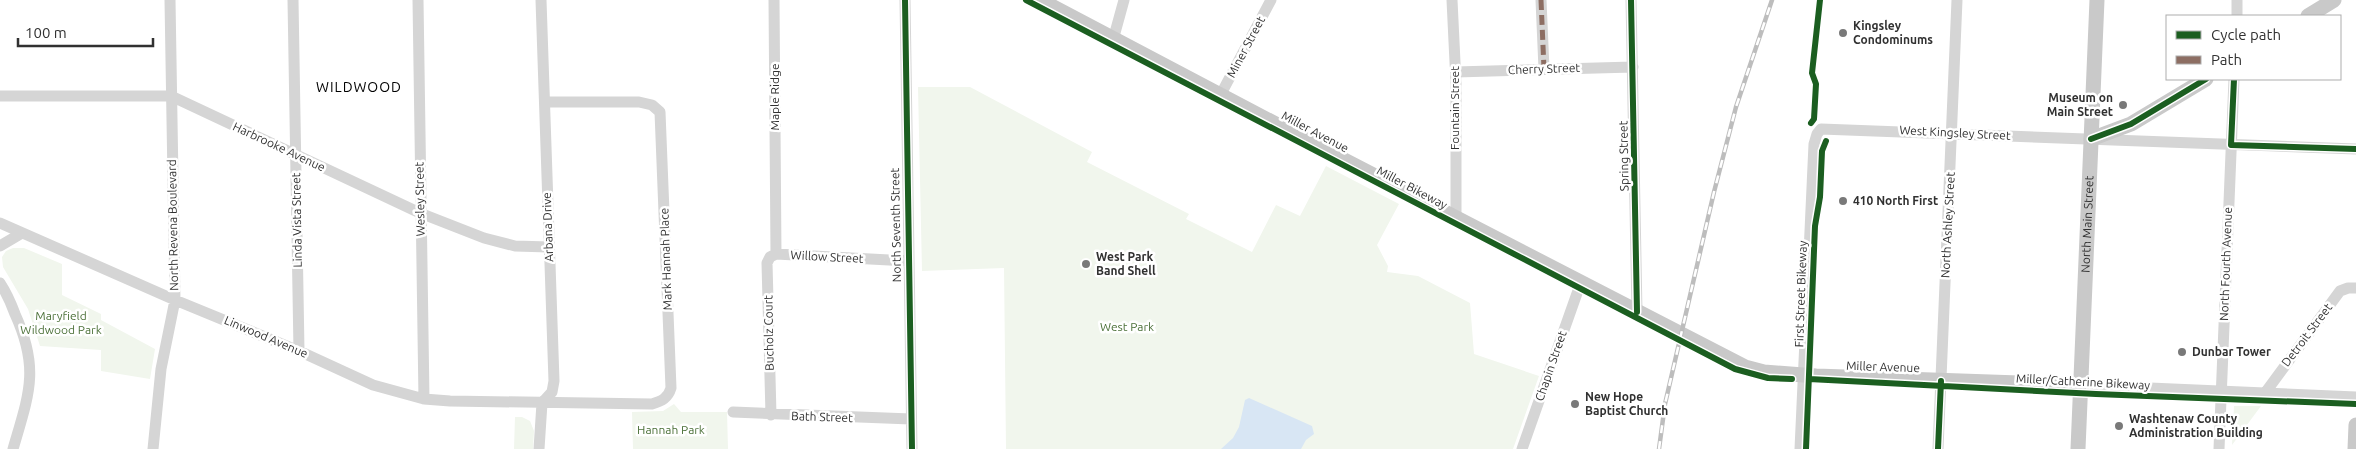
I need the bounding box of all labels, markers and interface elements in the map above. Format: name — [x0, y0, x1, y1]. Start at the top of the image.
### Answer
street label: Miner Street — [1224, 14, 1267, 80]
scale bar — [18, 15, 152, 47]
legend — [2166, 15, 2341, 80]
place label: Kingsley Condominums — [1853, 19, 1933, 46]
text: 100 m — [25, 24, 67, 41]
text: Cycle path — [2211, 26, 2281, 43]
marker: Kingsley Condominums — [1837, 27, 1849, 39]
text: Path — [2211, 51, 2242, 68]
street label: Cherry Street — [1508, 61, 1581, 76]
street label: Maple Ridge — [768, 63, 781, 131]
street label: Fountain Street — [1448, 66, 1461, 150]
district label: WILDWOOD — [316, 79, 402, 95]
place label: Museum on Main Street — [2047, 91, 2113, 118]
marker: Museum on Main Street — [2117, 99, 2129, 111]
street label: Miller Avenue — [1280, 108, 1351, 155]
street label: Harbrooke Avenue — [231, 119, 327, 174]
street label: Spring Street — [1616, 120, 1631, 192]
street label: West Kingsley Street — [1899, 123, 2011, 142]
street label: North Revena Boulevard — [165, 159, 180, 291]
street label: Wesley Street — [412, 161, 427, 236]
street label: Miller Bikeway — [1375, 164, 1450, 212]
street label: North Seventh Street — [888, 167, 903, 282]
street label: North Ashley Street — [1938, 171, 1957, 278]
street label: Linda Vista Street — [289, 172, 304, 268]
street label: North Main Street — [2078, 175, 2096, 273]
street label: Arbana Drive — [540, 192, 555, 262]
place label: 410 North First — [1853, 194, 1938, 207]
marker: 410 North First — [1837, 195, 1849, 207]
street label: North Fourth Avenue — [2217, 207, 2234, 321]
street label: Mark Hannah Place — [657, 208, 674, 311]
street label: First Street Bikeway — [1792, 240, 1809, 348]
street label: Willow Street — [790, 248, 864, 265]
place label: West Park Band Shell — [1096, 250, 1156, 277]
marker: West Park Band Shell — [1080, 258, 1092, 270]
street label: Bucholz Court — [761, 295, 776, 371]
street label: Detroit Street — [2279, 301, 2335, 369]
park label: Maryfield Wildwood Park — [20, 309, 102, 336]
street label: Linwood Avenue — [223, 313, 310, 360]
park label: West Park — [1100, 320, 1154, 333]
street label: Chapin Street — [1532, 329, 1569, 403]
place label: Dunbar Tower — [2192, 345, 2271, 358]
marker: Dunbar Tower — [2176, 346, 2188, 358]
street label: Miller Avenue — [1846, 359, 1920, 374]
street label: Miller/Catherine Bikeway — [2016, 371, 2151, 392]
place label: New Hope Baptist Church — [1585, 390, 1668, 417]
marker: New Hope Baptist Church — [1569, 398, 1581, 410]
street label: Bath Street — [791, 409, 853, 424]
place label: Washtenaw County Administration Building — [2129, 412, 2263, 439]
marker: Washtenaw County Administration Building — [2113, 420, 2125, 432]
park label: Hannah Park — [637, 423, 705, 436]

